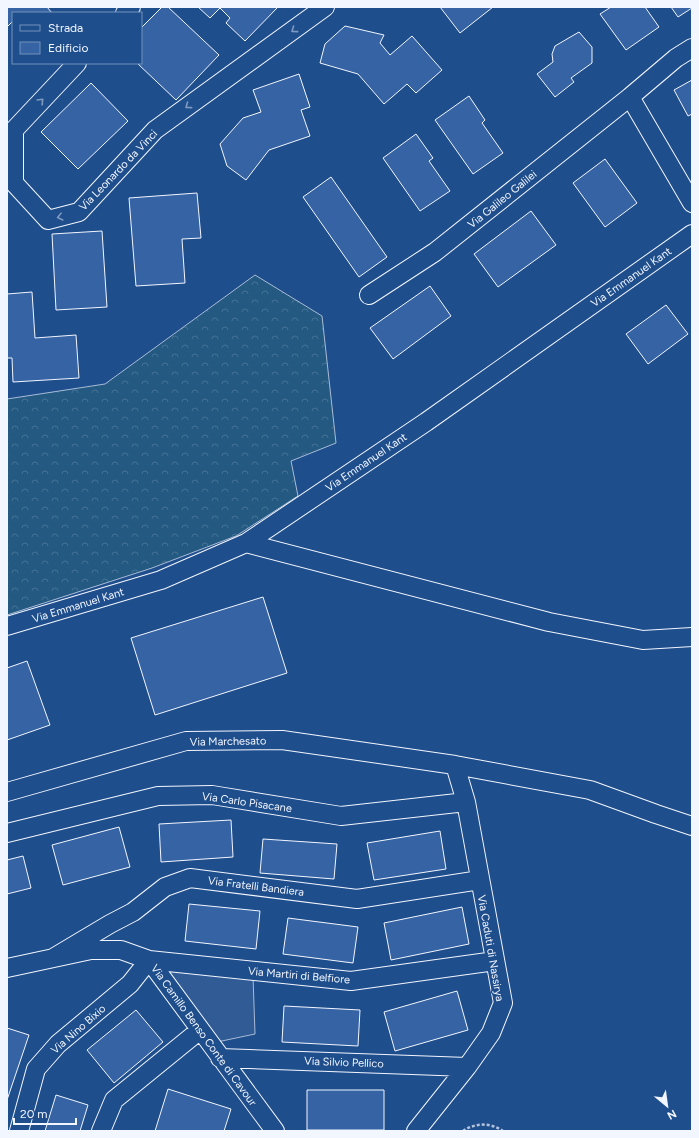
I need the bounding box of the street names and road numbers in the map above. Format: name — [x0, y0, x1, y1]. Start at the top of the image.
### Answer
street label: Via Leonardo da Vinci — [76, 127, 160, 213]
street label: Via Galileo Galilei — [465, 168, 539, 231]
street label: Via Emmanuel Kant — [589, 245, 674, 310]
street label: Via Emmanuel Kant — [323, 430, 409, 494]
street label: Via Emmanuel Kant — [31, 585, 126, 626]
street label: Via Marchesato — [190, 734, 266, 749]
street label: Via Carlo Pisacane — [201, 790, 293, 815]
street label: Via Fratelli Bandiera — [207, 874, 305, 899]
street label: Via Caduti di Nassirya — [475, 894, 506, 1002]
street label: Via Camillo Benso Conte di Cavour — [148, 962, 259, 1109]
street label: Via Martiri di Belfiore — [247, 965, 351, 986]
street label: Via Nino Bixio — [48, 1002, 108, 1057]
street label: Via Silvio Pellico — [304, 1055, 384, 1070]

